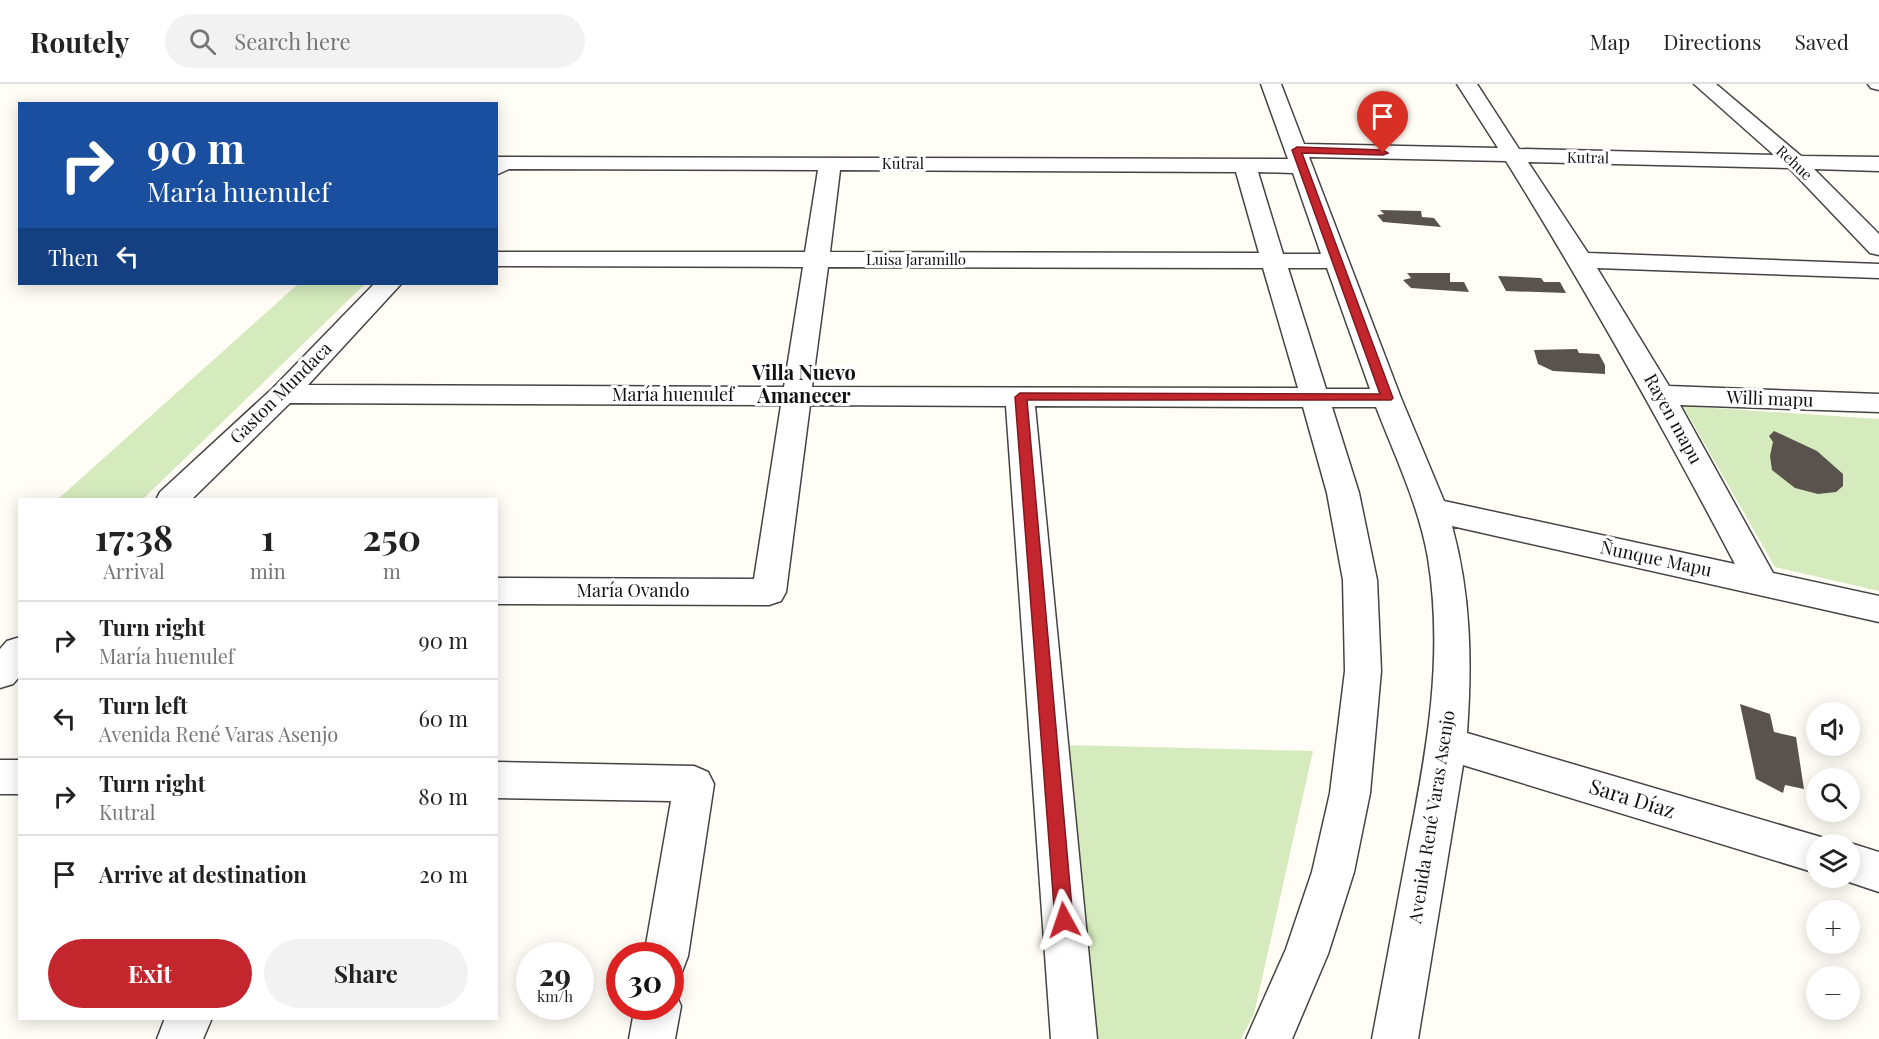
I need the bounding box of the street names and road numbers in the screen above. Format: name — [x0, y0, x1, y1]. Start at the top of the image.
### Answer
street label: Rehue — [1772, 140, 1817, 184]
street label: Kutral — [1567, 147, 1609, 167]
street label: Kutral — [882, 153, 924, 173]
street label: Luisa Jaramillo — [866, 249, 966, 269]
street label: Gaston Mundaca — [224, 336, 336, 448]
street label: Rayen mapu — [1639, 369, 1709, 468]
street label: María huenulef — [612, 382, 736, 406]
street label: Willi mapu — [1725, 384, 1814, 412]
street label: Ñunque Mapu — [1598, 535, 1715, 582]
street label: María Ovando — [576, 578, 690, 602]
street label: Avenida René Varas Asenjo — [1402, 709, 1460, 926]
street label: Sara Díaz — [1586, 771, 1679, 823]

